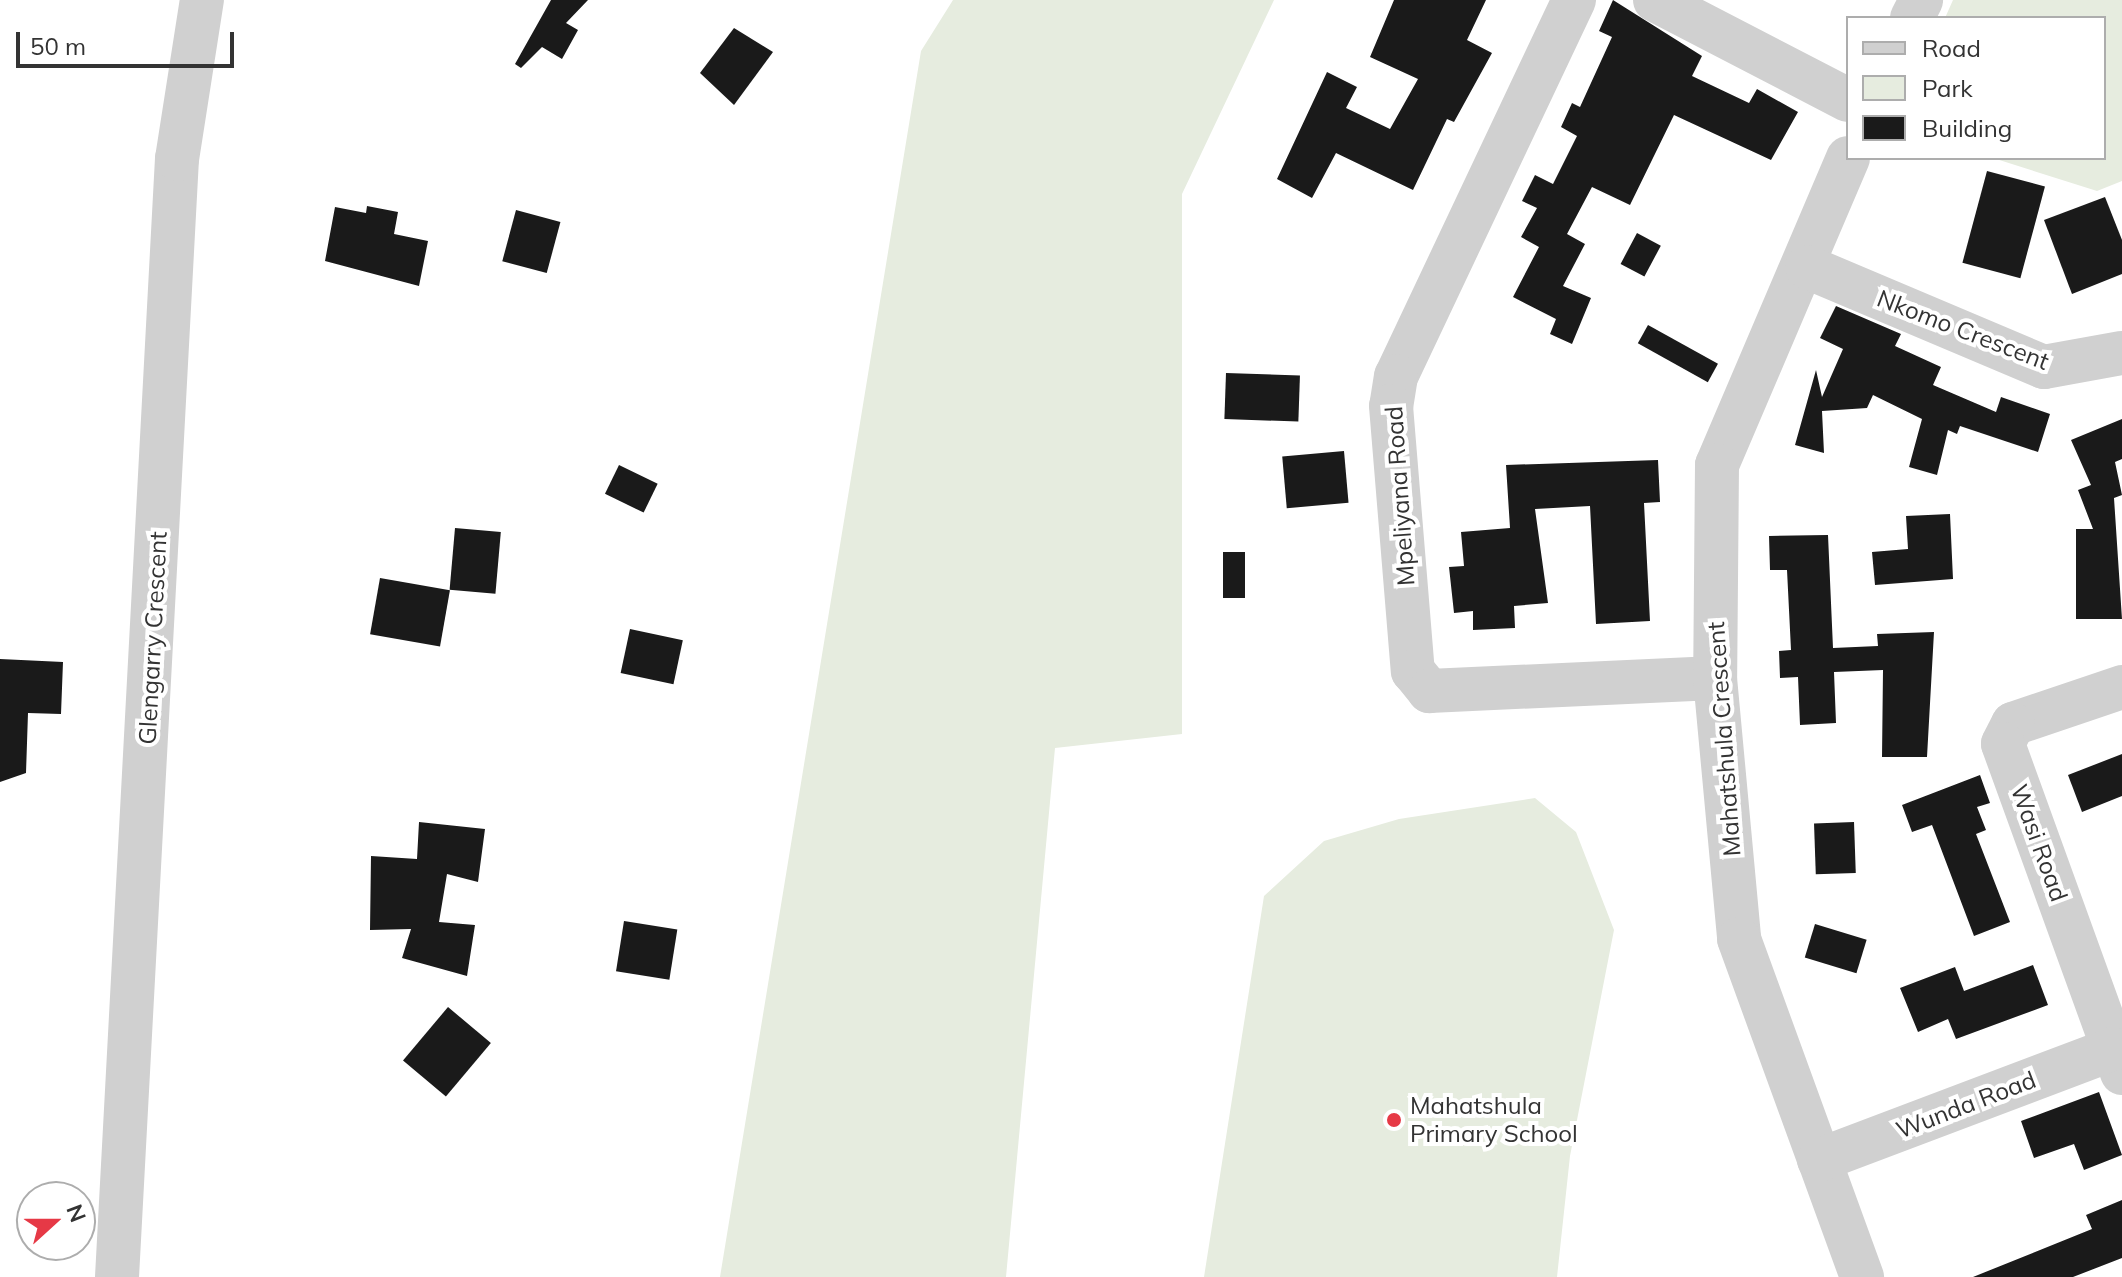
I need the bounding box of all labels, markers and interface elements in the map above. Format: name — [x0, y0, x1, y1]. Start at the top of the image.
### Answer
scale bar — [20, 16, 238, 66]
legend — [1846, 16, 2106, 160]
text: 50 m — [30, 31, 86, 61]
text: Road — [1922, 33, 1981, 63]
text: Park — [1922, 73, 1973, 103]
text: Building — [1922, 113, 2012, 143]
street label: Nkomo Crescent — [1873, 284, 2053, 376]
street label: Mpeliyana Road — [1379, 405, 1421, 587]
street label: Glengarry Crescent — [133, 531, 173, 745]
street label: Mahatshula Crescent — [1701, 621, 1747, 857]
street label: Wasi Road — [2005, 781, 2073, 905]
street label: Wunda Road — [1892, 1065, 2040, 1145]
place label: Mahatshula Primary School — [1410, 1092, 1578, 1148]
marker: Mahatshula Primary School — [1385, 1111, 1403, 1129]
north arrow — [16, 1181, 96, 1261]
text: N — [60, 1200, 93, 1226]

